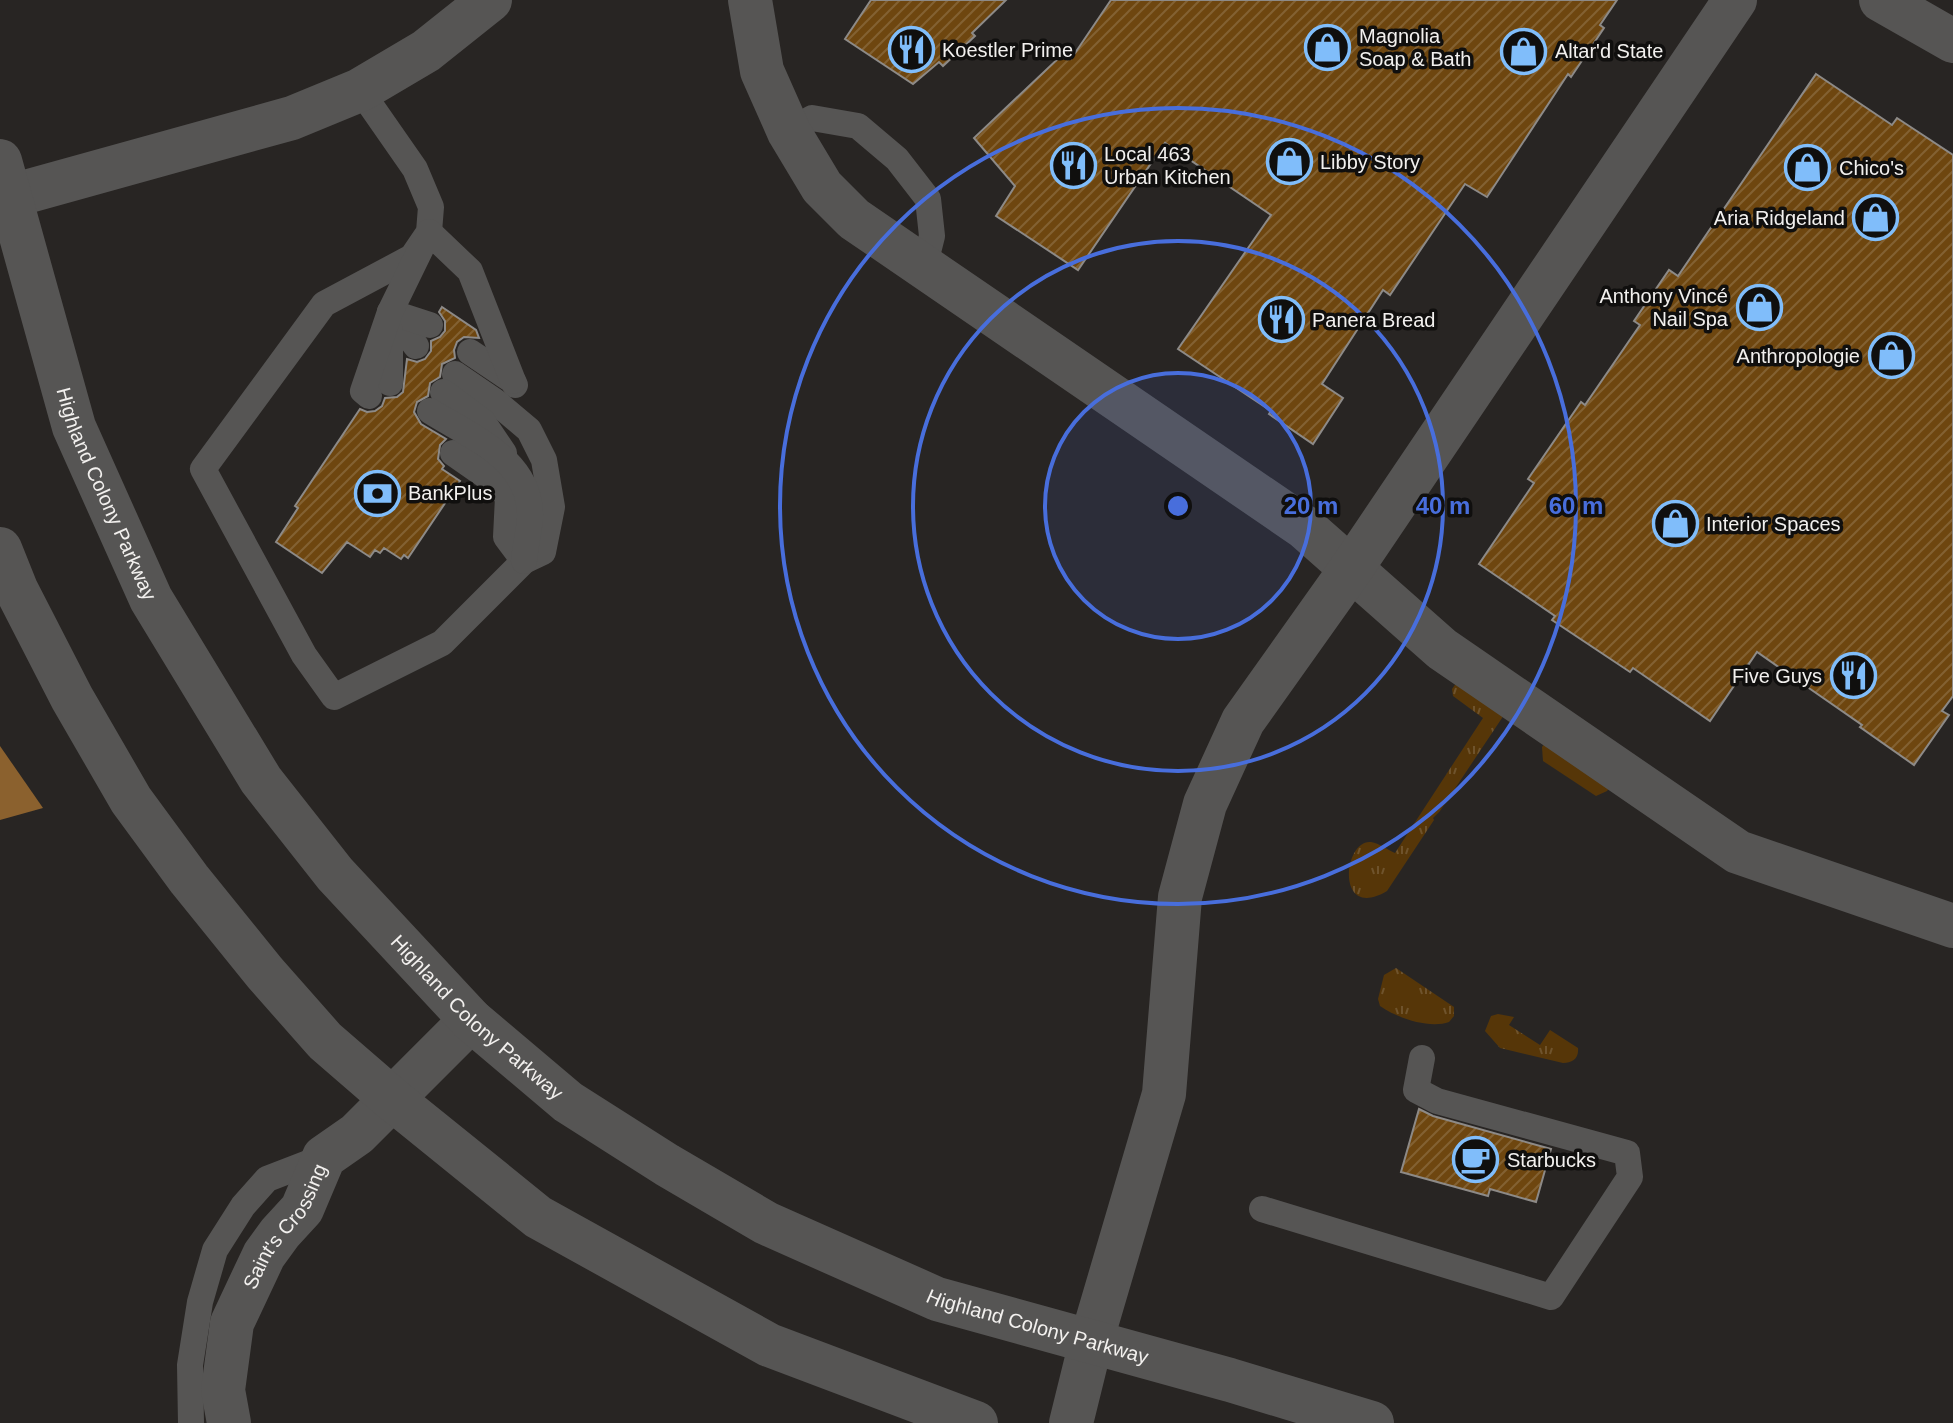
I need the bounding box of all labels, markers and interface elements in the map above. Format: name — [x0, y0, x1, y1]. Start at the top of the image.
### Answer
shop icon: Magnolia Soap & Bath — [1304, 23, 1352, 71]
place label: Magnolia Soap & Bath — [1359, 25, 1471, 70]
restaurant icon: Koestler Prime — [887, 26, 935, 74]
shop icon: Altar'd State — [1500, 27, 1548, 75]
place label: Koestler Prime — [942, 39, 1073, 61]
place label: Altar'd State — [1555, 40, 1663, 62]
shop icon: Libby Story — [1265, 138, 1313, 186]
restaurant icon: Local 463 Urban Kitchen — [1049, 141, 1097, 189]
place label: Local 463 Urban Kitchen — [1104, 143, 1231, 188]
shop icon: Chico's — [1784, 144, 1832, 192]
place label: Libby Story — [1320, 151, 1420, 173]
place label: Chico's — [1839, 157, 1904, 179]
shop icon: Aria Ridgeland — [1852, 194, 1900, 242]
place label: Aria Ridgeland — [1714, 207, 1845, 229]
shop icon: Anthony Vincé Nail Spa — [1735, 284, 1783, 332]
place label: Anthony Vincé Nail Spa — [1599, 285, 1729, 330]
restaurant icon: Panera Bread — [1257, 296, 1305, 344]
place label: Panera Bread — [1312, 309, 1435, 331]
shop icon: Anthropologie — [1867, 332, 1915, 380]
place label: Anthropologie — [1737, 345, 1860, 367]
street label: Highland Colony Parkway — [53, 385, 161, 603]
bank icon: BankPlus — [353, 469, 401, 517]
place label: BankPlus — [408, 482, 493, 504]
centre of rings — [1164, 492, 1192, 520]
text: 20 m — [1284, 492, 1338, 519]
text: 40 m — [1416, 492, 1470, 519]
text: 60 m — [1549, 492, 1603, 519]
shop icon: Interior Spaces — [1651, 500, 1699, 548]
place label: Interior Spaces — [1706, 513, 1841, 535]
restaurant icon: Five Guys — [1829, 652, 1877, 700]
place label: Five Guys — [1732, 665, 1822, 687]
street label: Highland Colony Parkway — [387, 930, 567, 1104]
cafe icon: Starbucks — [1452, 1136, 1500, 1184]
place label: Starbucks — [1507, 1149, 1596, 1171]
street label: Saint's Crossing — [239, 1161, 331, 1293]
street label: Highland Colony Parkway — [923, 1285, 1151, 1368]

